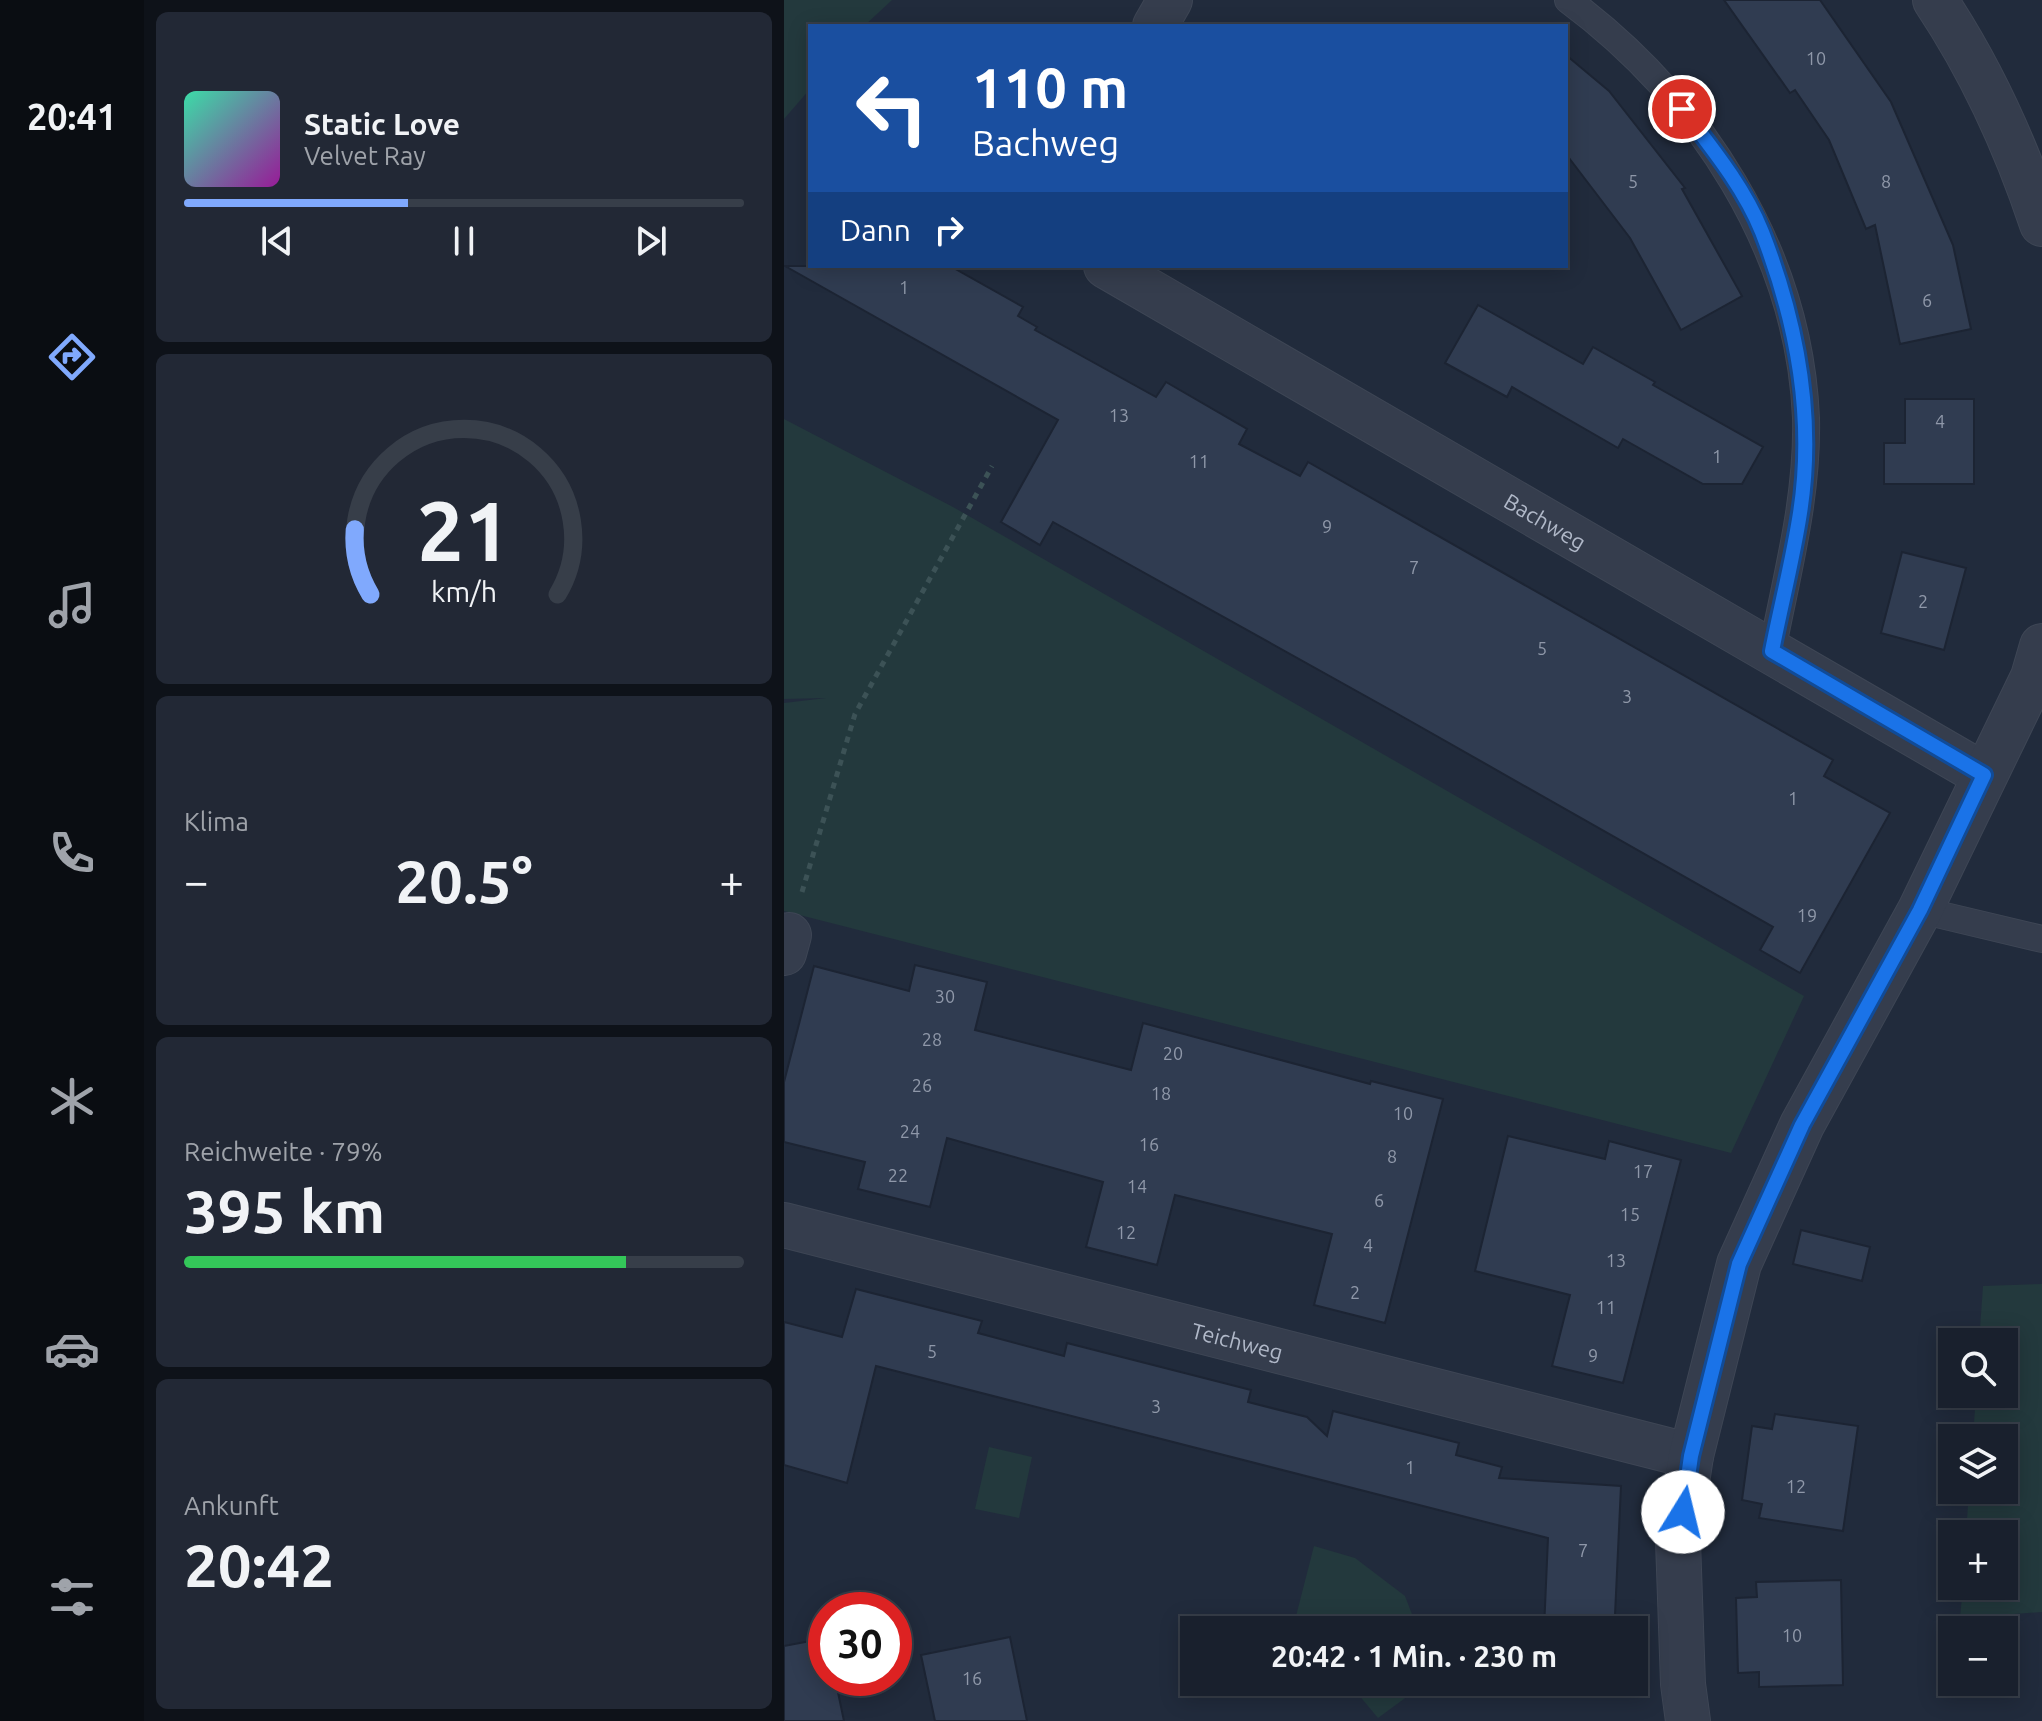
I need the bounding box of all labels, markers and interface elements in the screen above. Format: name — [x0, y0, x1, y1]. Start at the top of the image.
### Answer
house number: 10 — [1806, 48, 1826, 68]
icon: left — [840, 56, 944, 160]
text: 110 m — [972, 56, 1128, 119]
pin — [1648, 75, 1716, 143]
icon: arrive — [1660, 87, 1704, 131]
text: 20:41 — [27, 96, 117, 137]
text: Static Love — [304, 107, 460, 141]
text: Bachweg — [972, 122, 1119, 163]
text: Velvet Ray — [304, 141, 426, 170]
house number: 5 — [1628, 171, 1638, 191]
house number: 8 — [1881, 171, 1891, 191]
icon: right — [927, 208, 971, 252]
text: Dann — [840, 213, 911, 247]
icon: previous — [255, 219, 299, 263]
icon: pause — [442, 219, 486, 263]
icon: next — [629, 219, 673, 263]
house number: 1 — [899, 277, 909, 297]
house number: 6 — [1922, 290, 1932, 310]
icon: directions — [44, 329, 100, 385]
house number: 13 — [1109, 405, 1129, 425]
house number: 4 — [1935, 411, 1945, 431]
house number: 1 — [1712, 446, 1722, 466]
house number: 11 — [1189, 451, 1209, 471]
text: 21 — [417, 482, 511, 576]
street label: Bachweg — [1500, 487, 1591, 554]
house number: 9 — [1322, 516, 1332, 536]
house number: 7 — [1409, 557, 1419, 577]
text: km/h — [431, 575, 497, 607]
icon: music — [44, 577, 100, 633]
house number: 2 — [1918, 591, 1928, 611]
house number: 5 — [1537, 638, 1547, 658]
house number: 3 — [1622, 686, 1632, 706]
house number: 1 — [1788, 788, 1798, 808]
text: Klima — [184, 807, 249, 836]
icon: phone — [44, 825, 100, 881]
text: 20.5° — [395, 847, 533, 914]
text: − — [184, 856, 209, 905]
text: + — [719, 856, 744, 905]
house number: 19 — [1797, 905, 1817, 925]
house number: 30 — [935, 986, 955, 1006]
house number: 28 — [922, 1029, 942, 1049]
house number: 20 — [1163, 1043, 1183, 1063]
icon: climate — [44, 1073, 100, 1129]
house number: 26 — [912, 1075, 932, 1095]
house number: 18 — [1151, 1083, 1171, 1103]
house number: 10 — [1393, 1103, 1413, 1123]
house number: 24 — [900, 1121, 920, 1141]
house number: 16 — [1139, 1134, 1159, 1154]
text: Reichweite · 79% — [184, 1137, 383, 1166]
house number: 8 — [1387, 1146, 1397, 1166]
house number: 17 — [1633, 1161, 1653, 1181]
house number: 22 — [888, 1165, 908, 1185]
house number: 14 — [1127, 1176, 1147, 1196]
text: 395 km — [184, 1177, 385, 1244]
house number: 6 — [1374, 1190, 1384, 1210]
house number: 15 — [1620, 1204, 1640, 1224]
house number: 12 — [1116, 1222, 1136, 1242]
house number: 4 — [1363, 1235, 1373, 1255]
house number: 13 — [1606, 1250, 1626, 1270]
house number: 2 — [1350, 1282, 1360, 1302]
house number: 11 — [1596, 1297, 1616, 1317]
street label: Teichweg — [1189, 1317, 1286, 1364]
icon: car — [44, 1321, 100, 1377]
map controls — [1938, 1328, 2018, 1696]
button: search — [1938, 1328, 2018, 1408]
house number: 5 — [927, 1341, 937, 1361]
house number: 9 — [1588, 1345, 1598, 1365]
house number: 3 — [1151, 1396, 1161, 1416]
button: layers — [1938, 1424, 2018, 1504]
house number: 1 — [1405, 1457, 1415, 1477]
position arrow — [1641, 1470, 1725, 1554]
house number: 12 — [1786, 1476, 1806, 1496]
text: Ankunft — [184, 1491, 279, 1520]
button: + — [1938, 1520, 2018, 1600]
text: 20:42 — [184, 1531, 334, 1598]
house number: 7 — [1578, 1540, 1588, 1560]
icon: filters — [44, 1569, 100, 1625]
speed limit sign: 30 — [808, 1592, 912, 1696]
button: − — [1938, 1616, 2018, 1696]
house number: 10 — [1782, 1625, 1802, 1645]
text: 20:42 · 1 Min. · 230 m — [1271, 1639, 1557, 1673]
house number: 16 — [962, 1668, 982, 1688]

